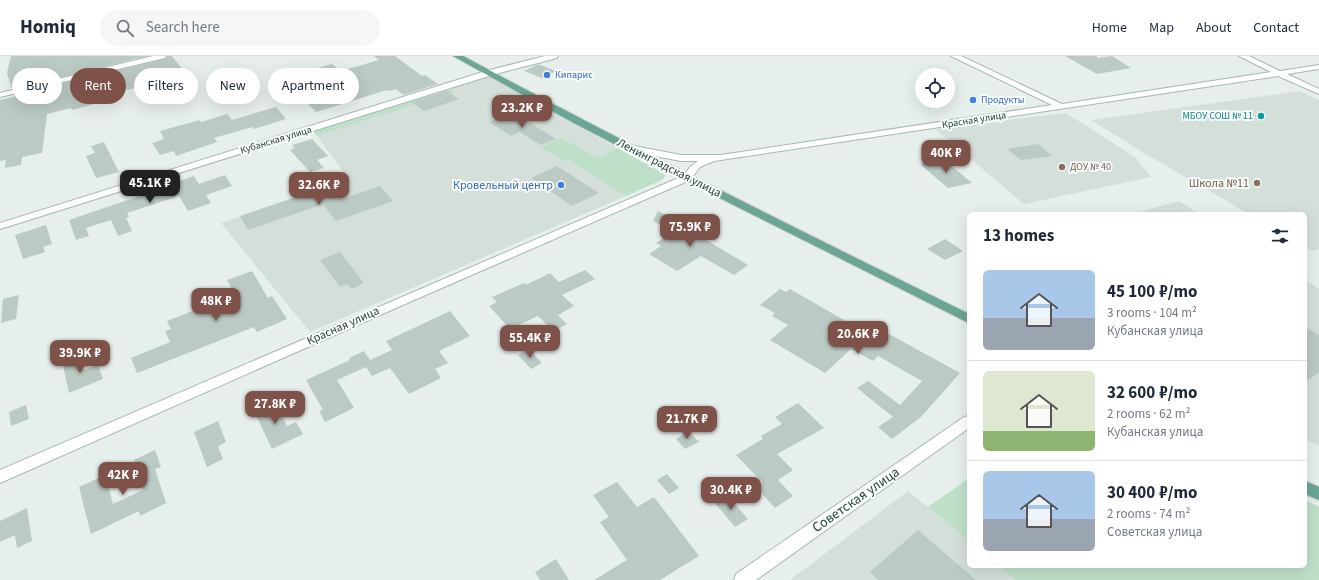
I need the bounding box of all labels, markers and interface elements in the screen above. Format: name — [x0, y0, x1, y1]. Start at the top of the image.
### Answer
search box — [100, 10, 380, 46]
text: Homiq — [20, 14, 76, 41]
icon: search — [114, 17, 136, 39]
text: Search here — [146, 17, 220, 38]
text: Home — [1092, 18, 1127, 38]
text: Map — [1149, 18, 1174, 38]
text: About — [1196, 18, 1231, 38]
text: Contact — [1253, 18, 1299, 38]
chip: Buy — [12, 68, 62, 104]
chip: Rent — [70, 68, 126, 104]
chip: Filters — [134, 68, 198, 104]
chip: New — [206, 68, 260, 104]
chip: Apartment — [268, 68, 359, 104]
place label: Кипарис — [555, 68, 593, 82]
map controls — [915, 68, 955, 108]
button: locate — [915, 68, 955, 108]
marker: Кипарис — [542, 70, 552, 80]
place label: Продукты — [981, 93, 1025, 107]
pin: 23.2K ₽ — [485, 95, 559, 129]
marker: Продукты — [968, 95, 978, 105]
text: 23.2K ₽ — [501, 99, 543, 117]
street label: Красная улица — [941, 108, 1007, 132]
place label: МБОУ СОШ № 11 — [1182, 109, 1253, 123]
marker: МБОУ СОШ № 11 — [1256, 111, 1266, 121]
street label: Кубанская улица — [239, 122, 313, 158]
street label: Ленинградская улица — [614, 134, 724, 202]
pin: 40K ₽ — [918, 140, 974, 174]
text: 40K ₽ — [930, 144, 962, 162]
place label: ДОУ № 40 — [1070, 160, 1111, 174]
marker: ДОУ № 40 — [1057, 162, 1067, 172]
pin: 45.1K ₽ — [113, 170, 187, 204]
pin: 32.6K ₽ — [282, 172, 356, 206]
text: 45.1K ₽ — [129, 174, 171, 192]
place label: Школа №11 — [1189, 175, 1249, 192]
text: 32.6K ₽ — [298, 176, 340, 194]
place label: Кровельный центр — [453, 177, 553, 194]
marker: Школа №11 — [1252, 178, 1262, 188]
marker: Кровельный центр — [556, 180, 566, 190]
pin: 75.9K ₽ — [653, 214, 727, 248]
text: 75.9K ₽ — [669, 218, 711, 236]
text: 13 homes — [983, 224, 1054, 248]
icon: filters — [1269, 225, 1291, 247]
text: 45 100 ₽/mo — [1107, 280, 1197, 304]
icon: home — [1015, 286, 1063, 334]
pin: 48K ₽ — [188, 288, 244, 322]
text: 48K ₽ — [200, 292, 232, 310]
street label: Красная улица — [304, 302, 382, 350]
text: 3 rooms · 104 m² — [1107, 304, 1197, 322]
pin: 20.6K ₽ — [821, 321, 895, 355]
text: Кубанская улица — [1107, 322, 1203, 340]
pin: 55.4K ₽ — [493, 325, 567, 359]
text: 20.6K ₽ — [837, 325, 879, 343]
text: 55.4K ₽ — [509, 329, 551, 347]
pin: 39.9K ₽ — [43, 340, 117, 374]
text: 39.9K ₽ — [59, 344, 101, 362]
text: 32 600 ₽/mo — [1107, 381, 1197, 405]
icon: home — [1015, 387, 1063, 435]
pin: 27.8K ₽ — [238, 391, 312, 425]
text: 27.8K ₽ — [254, 395, 296, 413]
text: 2 rooms · 62 m² — [1107, 405, 1190, 423]
pin: 21.7K ₽ — [650, 406, 724, 440]
text: 21.7K ₽ — [666, 410, 708, 428]
text: Кубанская улица — [1107, 423, 1203, 441]
pin: 42K ₽ — [95, 462, 151, 496]
street label: Советская улица — [808, 462, 904, 538]
text: 42K ₽ — [107, 466, 139, 484]
pin: 30.4K ₽ — [694, 477, 768, 511]
text: 30.4K ₽ — [710, 481, 752, 499]
text: 30 400 ₽/mo — [1107, 481, 1197, 505]
icon: home — [1015, 487, 1063, 535]
text: 2 rooms · 74 m² — [1107, 505, 1190, 523]
text: Советская улица — [1107, 523, 1202, 541]

